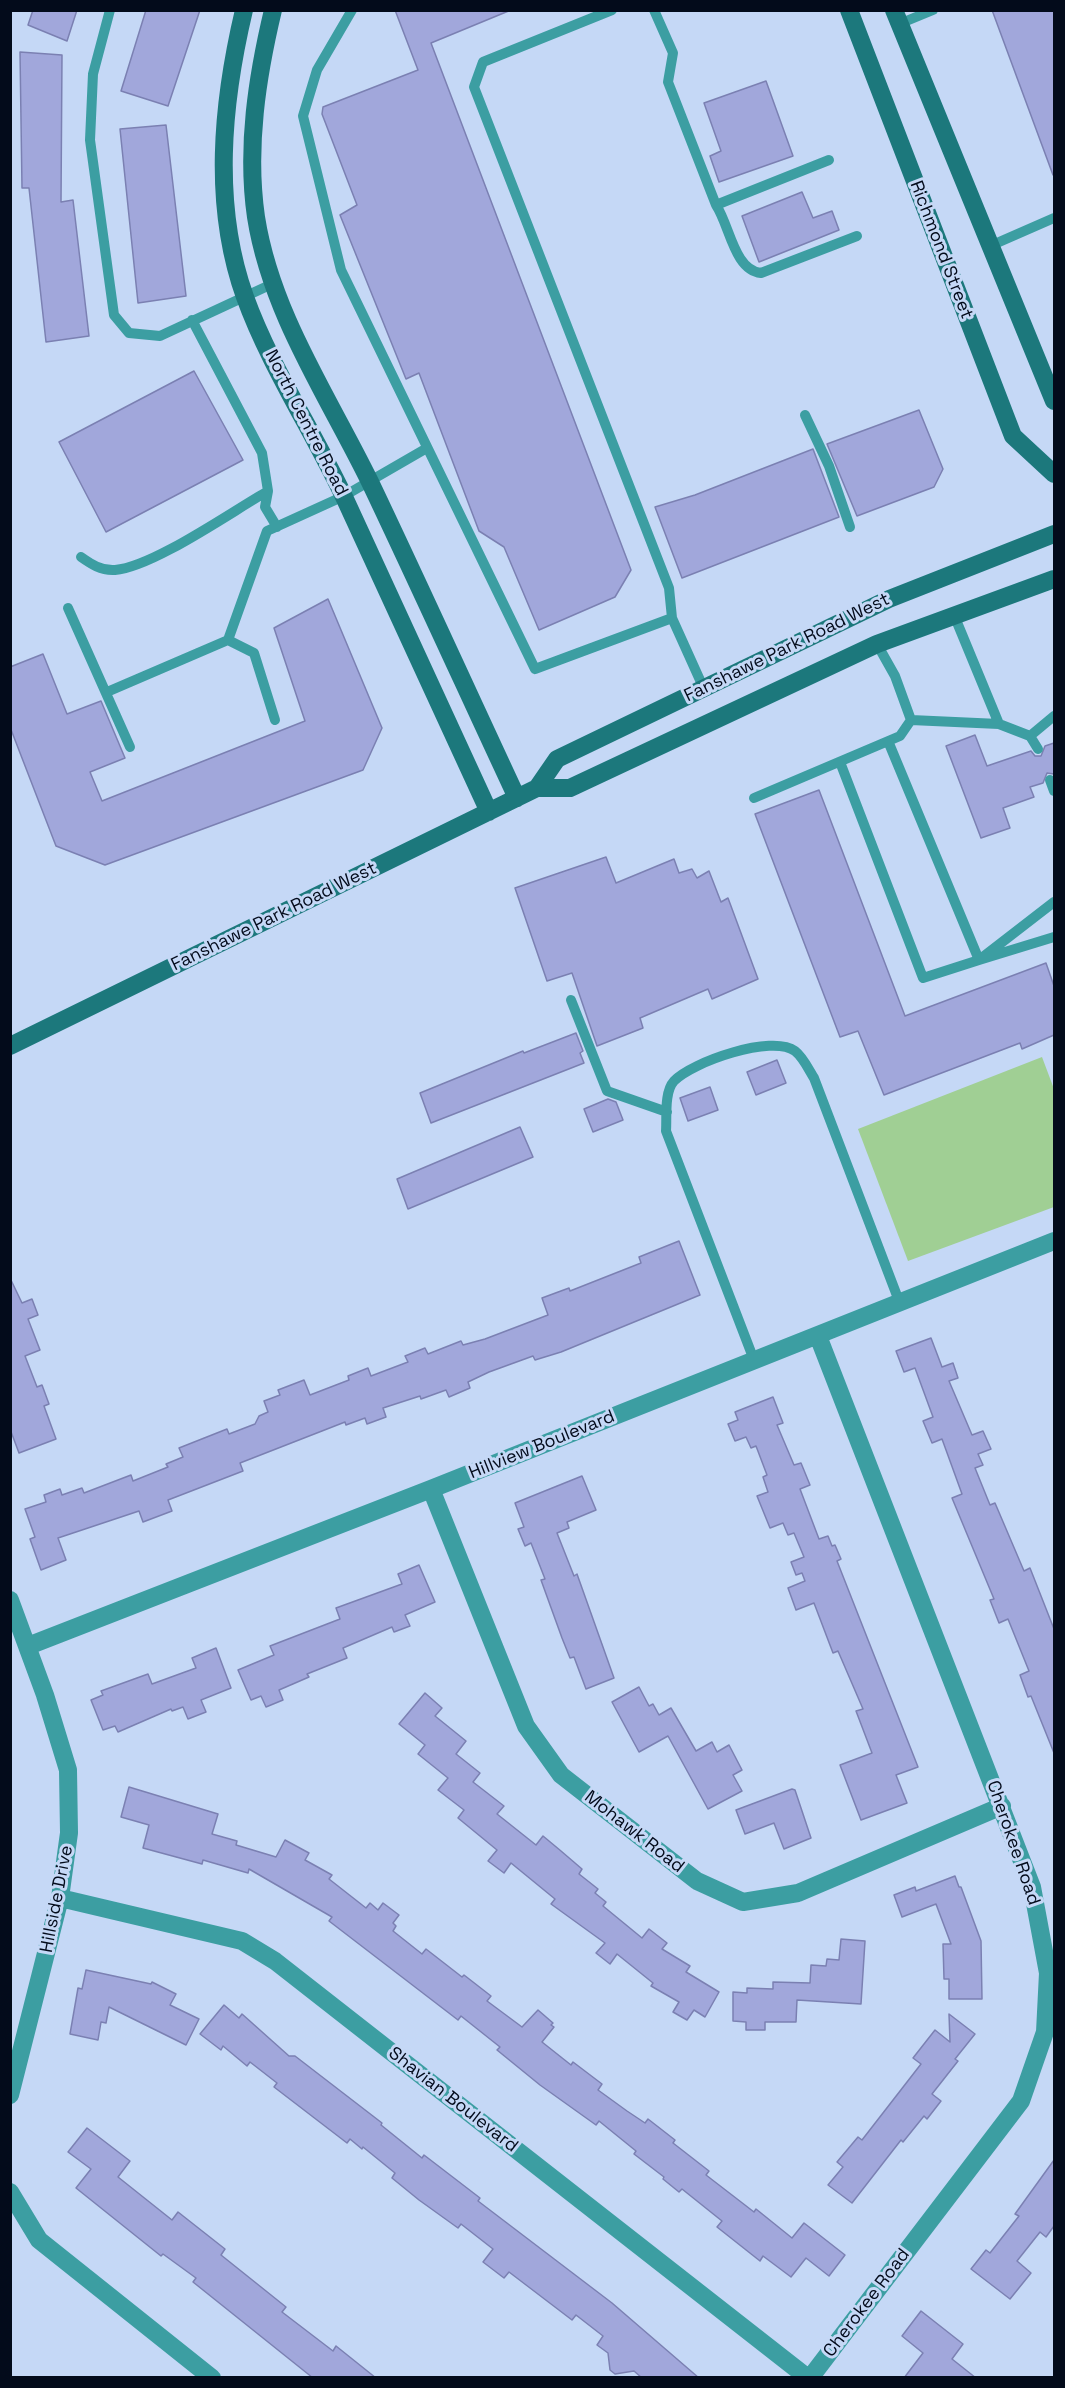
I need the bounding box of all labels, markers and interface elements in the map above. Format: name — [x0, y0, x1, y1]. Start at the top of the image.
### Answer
street label: Richmond Street — [905, 178, 977, 322]
street label: North Centre Road — [260, 346, 352, 500]
street label: Fanshawe Park Road West — [681, 589, 893, 707]
street label: Fanshawe Park Road West — [168, 858, 380, 976]
street label: Hillview Boulevard — [466, 1406, 618, 1484]
street label: Cherokee Road — [982, 1778, 1044, 1908]
street label: Mohawk Road — [580, 1786, 688, 1878]
street label: Hillside Drive — [36, 1843, 78, 1955]
street label: Shavian Boulevard — [384, 2043, 522, 2157]
street label: Cherokee Road — [819, 2245, 915, 2361]

